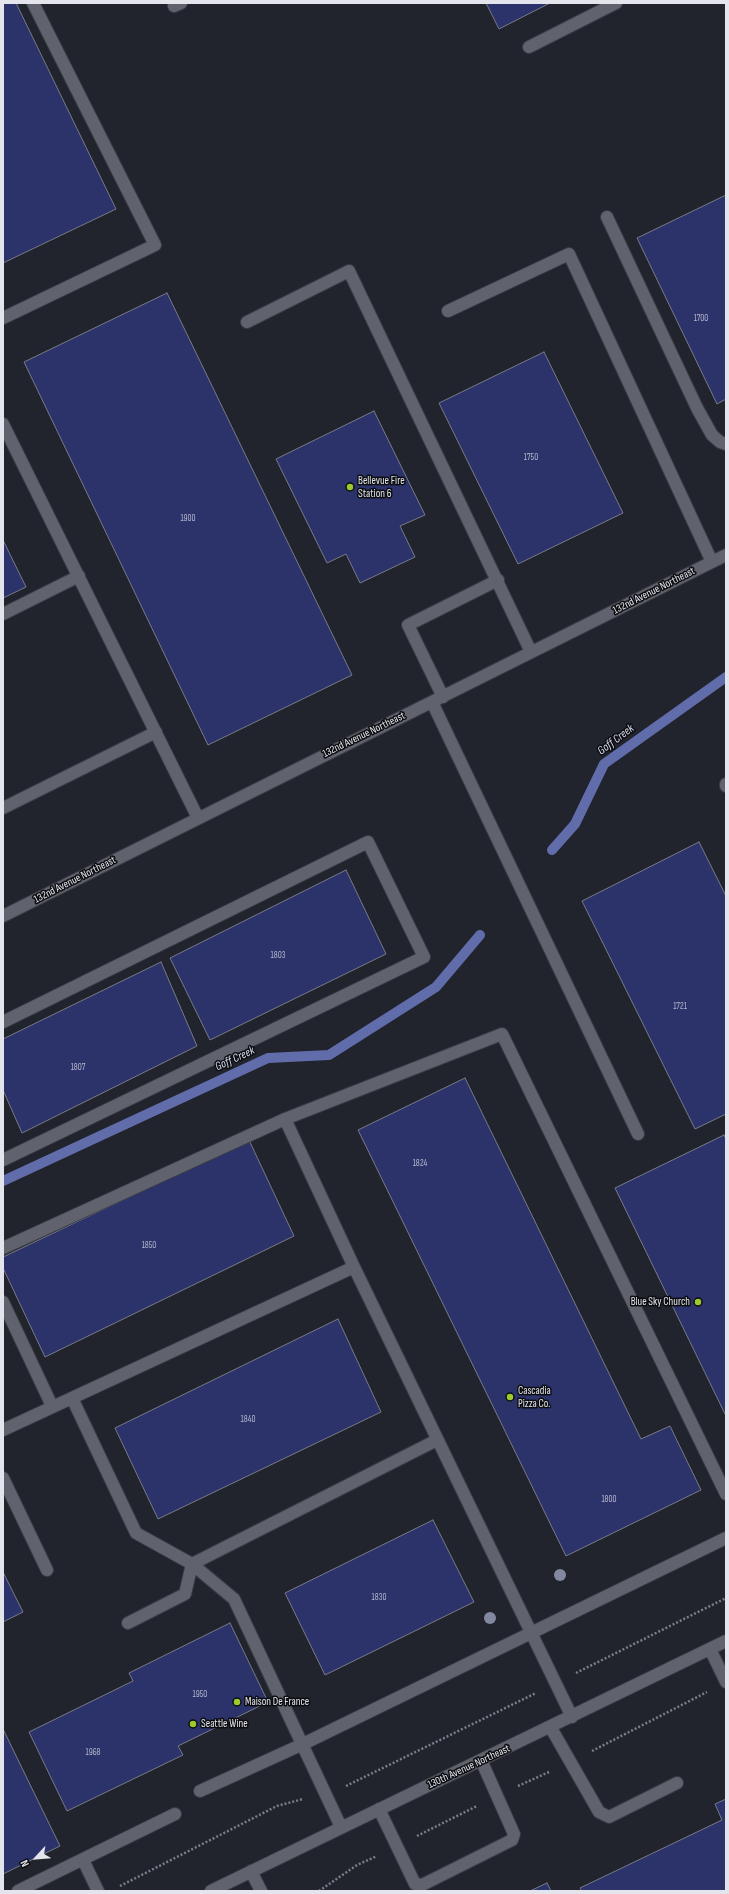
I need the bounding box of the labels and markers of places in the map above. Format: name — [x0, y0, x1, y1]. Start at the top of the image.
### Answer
place label: Bellevue Fire Station 6 — [358, 474, 405, 500]
marker: Bellevue Fire Station 6 — [345, 482, 355, 492]
place label: Blue Sky Church — [631, 1295, 690, 1309]
marker: Blue Sky Church — [693, 1297, 703, 1307]
place label: Cascadia Pizza Co. — [518, 1384, 551, 1410]
marker: Cascadia Pizza Co. — [505, 1392, 515, 1402]
place label: Maison De France — [245, 1695, 309, 1709]
marker: Maison De France — [232, 1697, 242, 1707]
place label: Seattle Wine — [201, 1717, 248, 1731]
marker: Seattle Wine — [188, 1719, 198, 1729]

